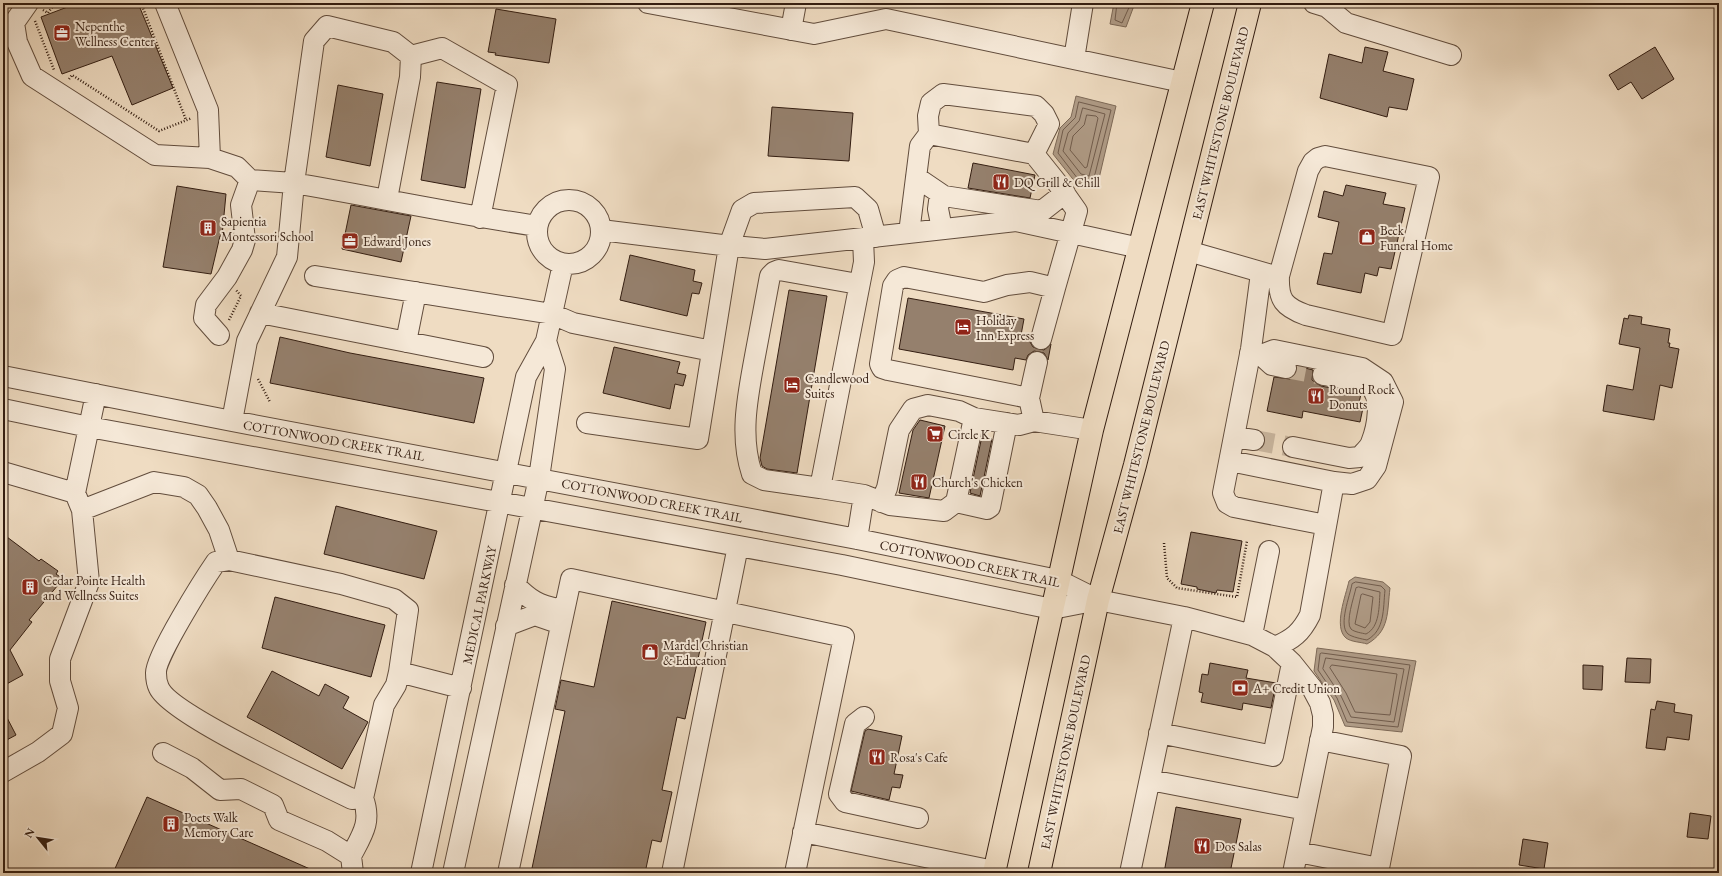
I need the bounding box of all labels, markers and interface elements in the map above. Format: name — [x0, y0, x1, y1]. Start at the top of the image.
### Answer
place label: Nepenthe Wellness Center — [75, 18, 155, 50]
office icon: Nepenthe Wellness Center — [52, 23, 72, 43]
street label: EAST WHITESTONE BOULEVARD — [1188, 25, 1253, 221]
restaurant icon: DQ Grill & Chill — [991, 172, 1011, 192]
place label: DQ Grill & Chill — [1014, 174, 1100, 191]
place label: Sapientia Montessori School — [221, 213, 314, 245]
building icon: Sapientia Montessori School — [198, 218, 218, 238]
place label: Beck Funeral Home — [1380, 222, 1453, 254]
shop icon: Beck Funeral Home — [1357, 227, 1377, 247]
office icon: Edward Jones — [340, 231, 360, 251]
place label: Edward Jones — [363, 233, 431, 250]
place label: Holiday Inn Express — [976, 312, 1034, 344]
hotel icon: Holiday Inn Express — [953, 317, 973, 337]
street label: EAST WHITESTONE BOULEVARD — [1109, 339, 1174, 535]
place label: Candlewood Suites — [805, 370, 869, 402]
hotel icon: Candlewood Suites — [782, 375, 802, 395]
place label: Round Rock Donuts — [1329, 381, 1396, 413]
restaurant icon: Round Rock Donuts — [1306, 386, 1326, 406]
street label: COTTONWOOD CREEK TRAIL — [242, 416, 426, 465]
supermarket icon: Circle K — [925, 424, 945, 444]
place label: Circle K — [948, 426, 990, 443]
restaurant icon: Church's Chicken — [909, 472, 929, 492]
place label: Church's Chicken — [932, 474, 1023, 491]
street label: COTTONWOOD CREEK TRAIL — [560, 475, 744, 526]
street label: COTTONWOOD CREEK TRAIL — [878, 536, 1062, 591]
street label: MEDICAL PARKWAY — [459, 543, 501, 666]
place label: Cedar Pointe Health and Wellness Suites — [43, 572, 146, 604]
building icon: Cedar Pointe Health and Wellness Suites — [20, 577, 40, 597]
place label: Mardel Christian & Education — [663, 637, 748, 669]
shop icon: Mardel Christian & Education — [640, 642, 660, 662]
street label: EAST WHITESTONE BOULEVARD — [1037, 653, 1094, 851]
bank icon: A+ Credit Union — [1230, 678, 1250, 698]
place label: A+ Credit Union — [1252, 680, 1340, 697]
restaurant icon: Rosa's Cafe — [867, 747, 887, 767]
place label: Rosa's Cafe — [890, 749, 948, 766]
place label: Poets Walk Memory Care — [184, 809, 254, 841]
building icon: Poets Walk Memory Care — [161, 814, 181, 834]
north arrow — [18, 818, 58, 858]
text: N — [21, 826, 38, 840]
restaurant icon: Dos Salas — [1192, 836, 1212, 856]
place label: Dos Salas — [1215, 838, 1262, 855]

